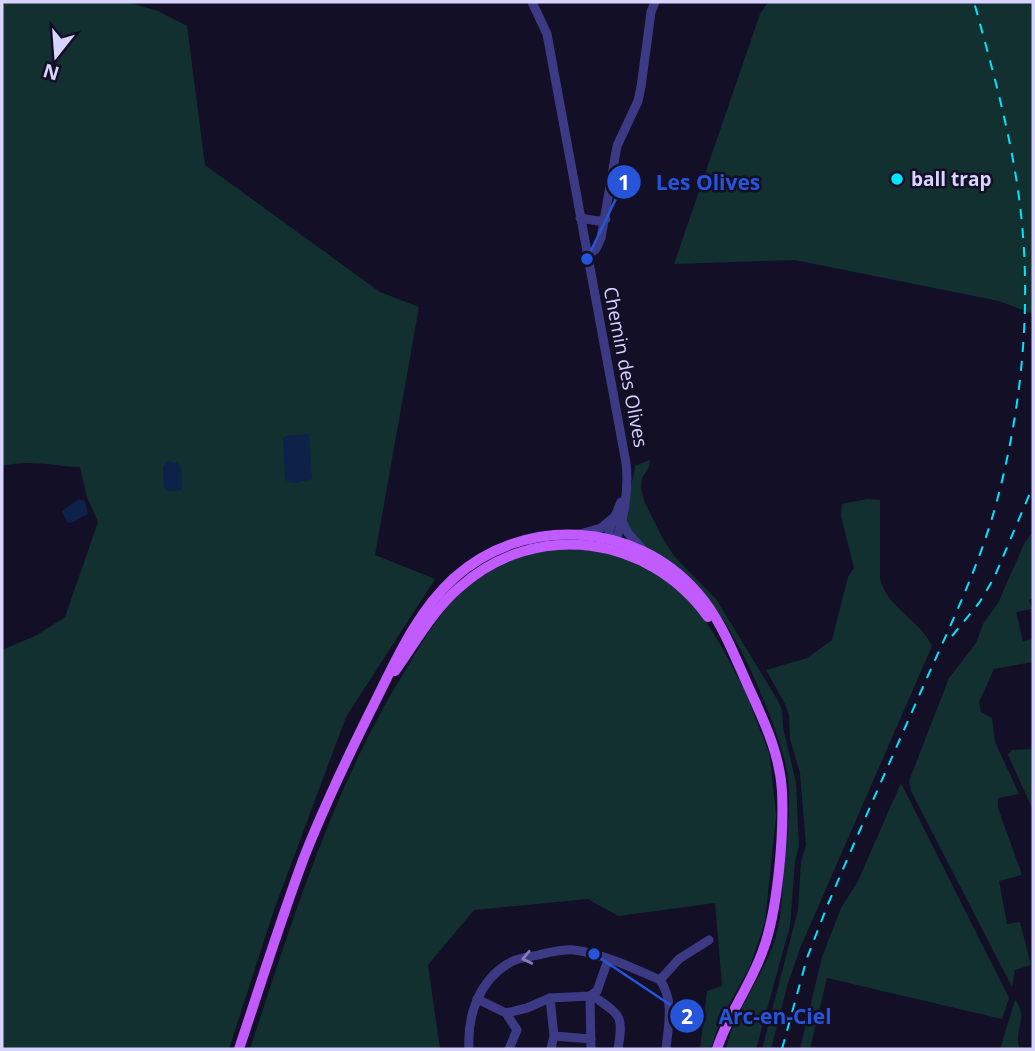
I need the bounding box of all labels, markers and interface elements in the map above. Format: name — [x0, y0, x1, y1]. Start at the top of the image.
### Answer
north arrow — [21, 21, 91, 91]
text: N — [40, 58, 62, 87]
callout: Les Olives — [607, 161, 774, 203]
place label: ball trap — [911, 166, 991, 192]
text: 1 — [618, 168, 630, 196]
text: Les Olives — [656, 168, 760, 196]
marker: ball trap — [889, 171, 905, 187]
street label: Chemin des Olives — [598, 284, 654, 450]
one-way arrow — [521, 949, 533, 964]
callout: Arc-en-Ciel — [669, 995, 845, 1037]
text: 2 — [681, 1002, 693, 1030]
text: Arc-en-Ciel — [718, 1002, 832, 1030]

